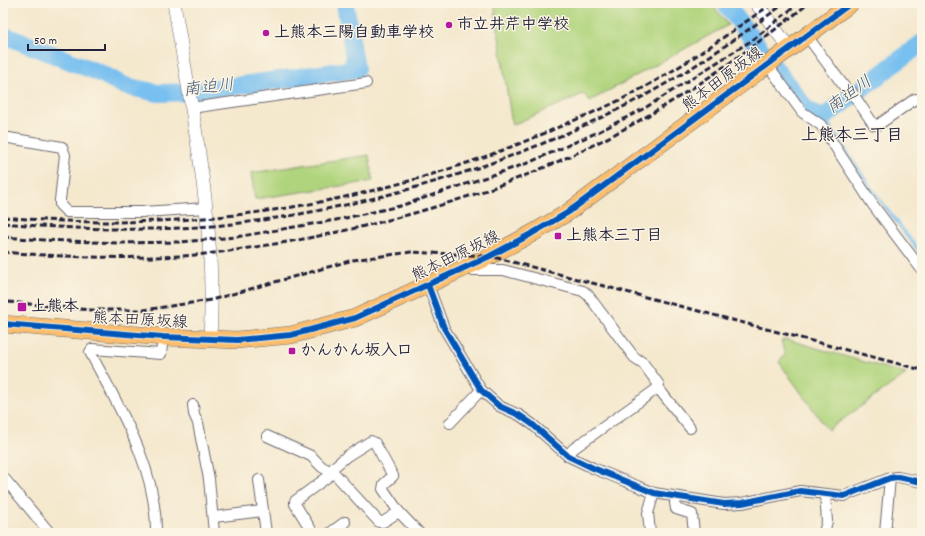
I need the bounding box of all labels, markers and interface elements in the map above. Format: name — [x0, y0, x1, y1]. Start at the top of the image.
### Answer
place label: 市立井芹中学校 — [457, 14, 569, 37]
marker: 市立井芹中学校 — [444, 20, 454, 30]
place label: 上熊本三陽自動車学校 — [274, 22, 434, 45]
scale bar — [28, 26, 105, 52]
marker: 上熊本三陽自動車学校 — [261, 28, 271, 38]
text: 50 m — [34, 33, 57, 50]
street label: 熊本田原坂線 — [678, 42, 768, 118]
water label: 南迫川 — [822, 71, 878, 121]
water label: 南迫川 — [182, 74, 236, 104]
district label: 上熊本三丁目 — [801, 125, 903, 149]
place label: 上熊本三丁目 — [566, 225, 662, 248]
street label: 熊本田原坂線 — [408, 226, 504, 288]
marker: 上熊本三丁目 — [553, 231, 563, 241]
place label: 上熊本 — [31, 296, 79, 319]
marker: 上熊本 — [16, 301, 28, 313]
street label: 熊本田原坂線 — [91, 307, 189, 335]
place label: かんかん坂入口 — [300, 340, 413, 363]
marker: かんかん坂入口 — [287, 346, 297, 356]

